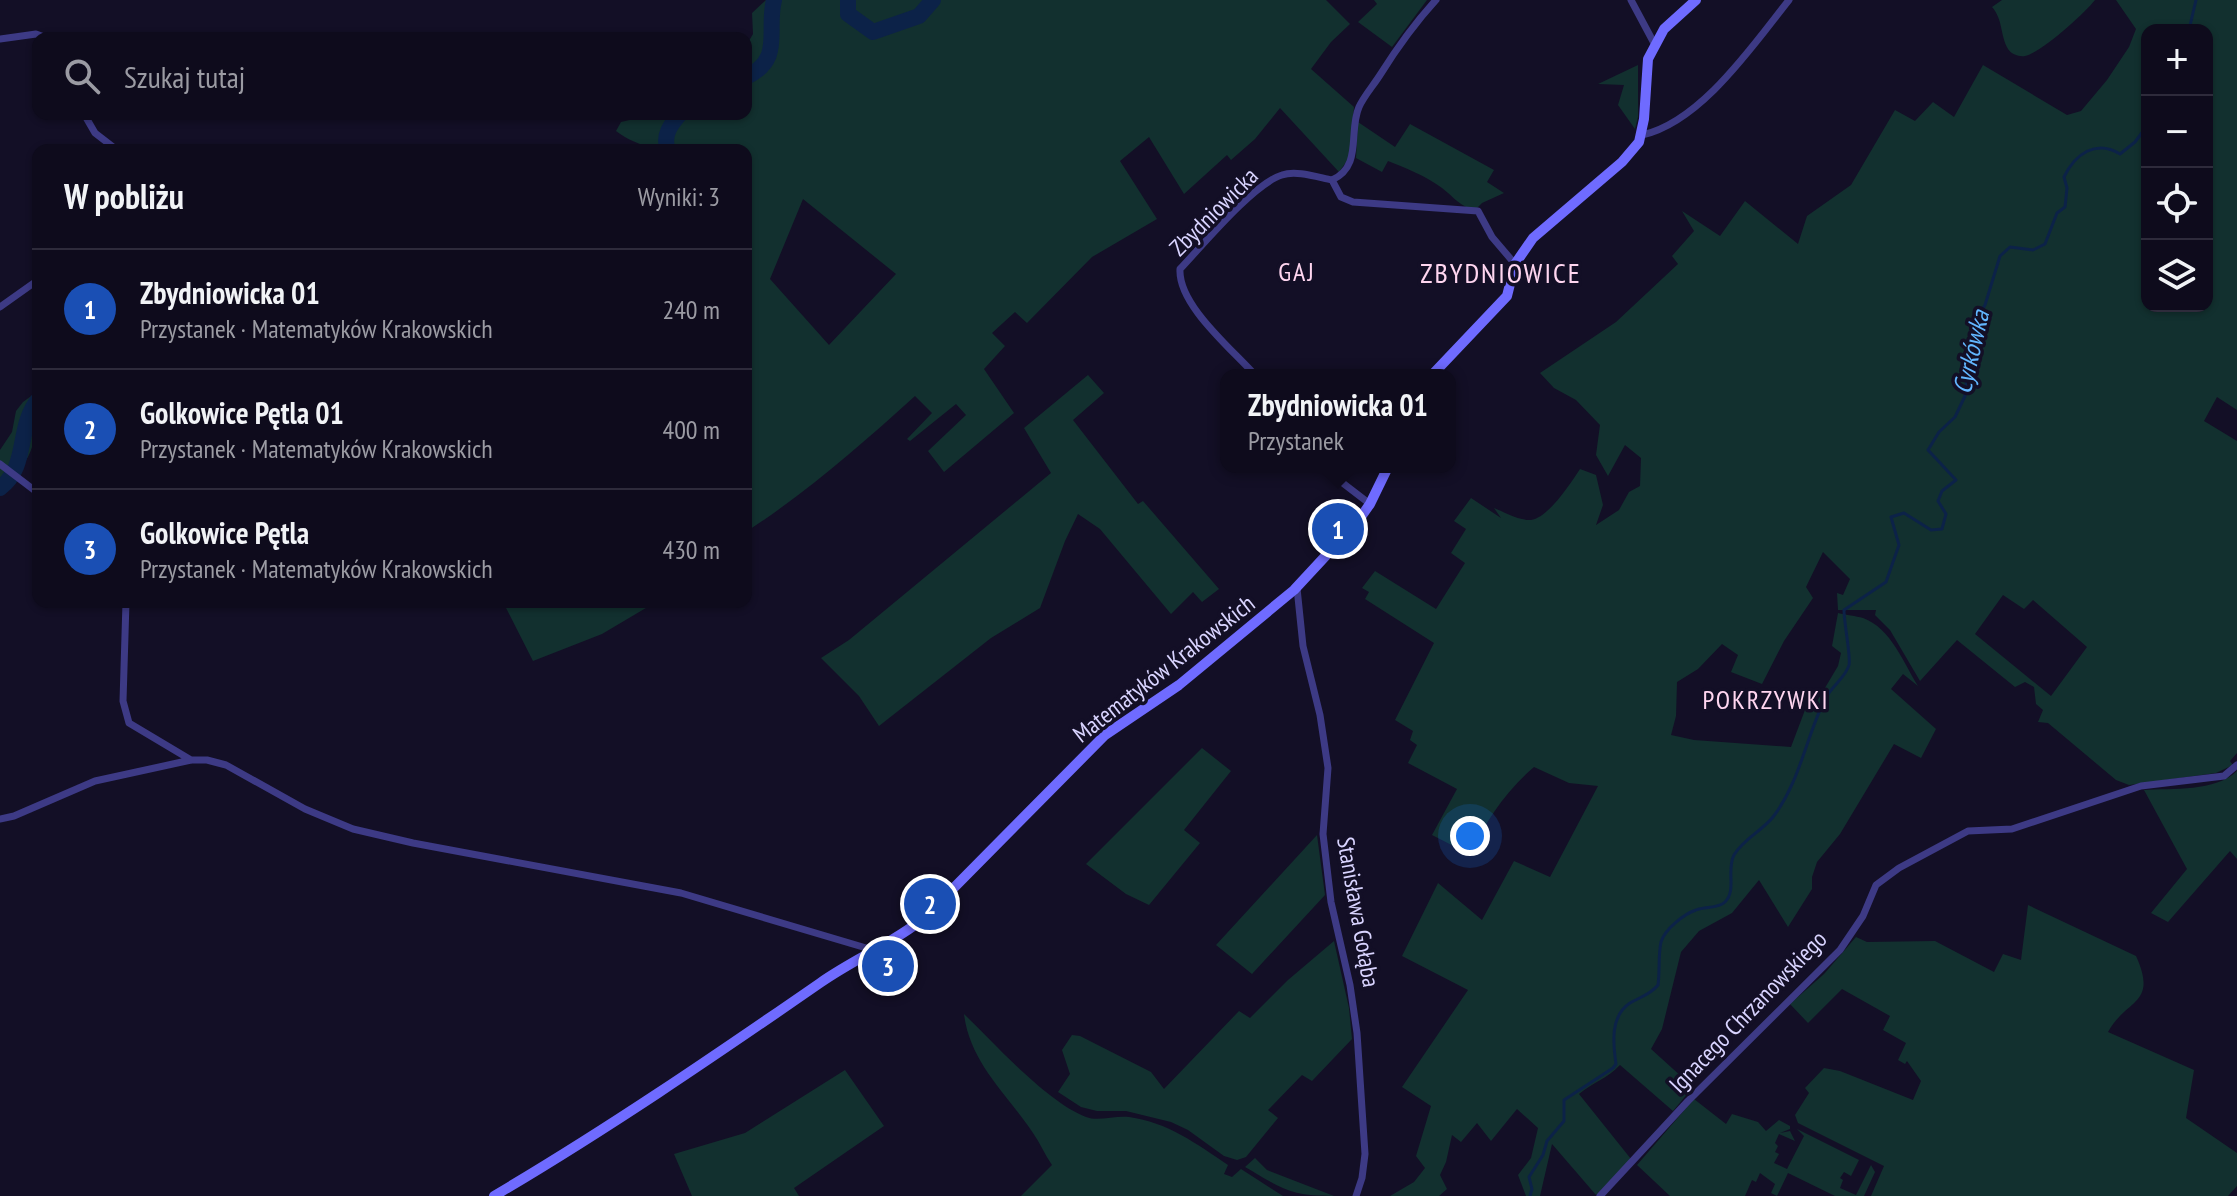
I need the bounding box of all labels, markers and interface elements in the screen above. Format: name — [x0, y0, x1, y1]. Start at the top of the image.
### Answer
map controls — [2141, 24, 2213, 312]
button: + — [2141, 24, 2213, 96]
search box — [32, 32, 752, 120]
icon: search — [60, 54, 104, 98]
text: Szukaj tutaj — [124, 57, 245, 96]
button: − — [2141, 96, 2213, 168]
street label: Zbydniowicka — [1163, 161, 1265, 263]
button: locate — [2141, 168, 2213, 240]
text: W pobliżu — [64, 174, 184, 218]
text: Wyniki: 3 — [638, 180, 720, 213]
button: layers — [2141, 240, 2213, 312]
district label: ZBYDNIOWICE — [1420, 254, 1582, 291]
district label: GAJ — [1278, 255, 1316, 288]
text: Zbydniowicka 01 — [140, 273, 320, 312]
text: 1 — [84, 293, 96, 326]
text: 240 m — [662, 293, 720, 326]
water label: Cyrkówka — [1945, 305, 1996, 397]
text: Przystanek · Matematyków Krakowskich — [140, 312, 493, 345]
popup — [1220, 369, 1456, 473]
text: Zbydniowicka 01 — [1248, 385, 1428, 424]
text: Golkowice Pętla 01 — [140, 393, 344, 432]
text: 2 — [84, 413, 96, 446]
text: 400 m — [662, 413, 720, 446]
text: Przystanek — [1248, 424, 1344, 457]
text: Przystanek · Matematyków Krakowskich — [140, 432, 493, 465]
pin: 1 — [1312, 499, 1364, 559]
text: Golkowice Pętla — [140, 513, 309, 552]
text: 3 — [84, 533, 96, 566]
text: 430 m — [662, 533, 720, 566]
text: Przystanek · Matematyków Krakowskich — [140, 552, 493, 585]
street label: Matematyków Krakowskich — [1066, 588, 1261, 749]
district label: POKRZYWKI — [1702, 683, 1830, 716]
your location — [1450, 816, 1490, 856]
street label: Stanisława Gołąba — [1330, 834, 1387, 989]
pin: 2 — [904, 874, 956, 934]
street label: Ignacego Chrzanowskiego — [1662, 924, 1833, 1099]
pin: 3 — [862, 936, 914, 996]

